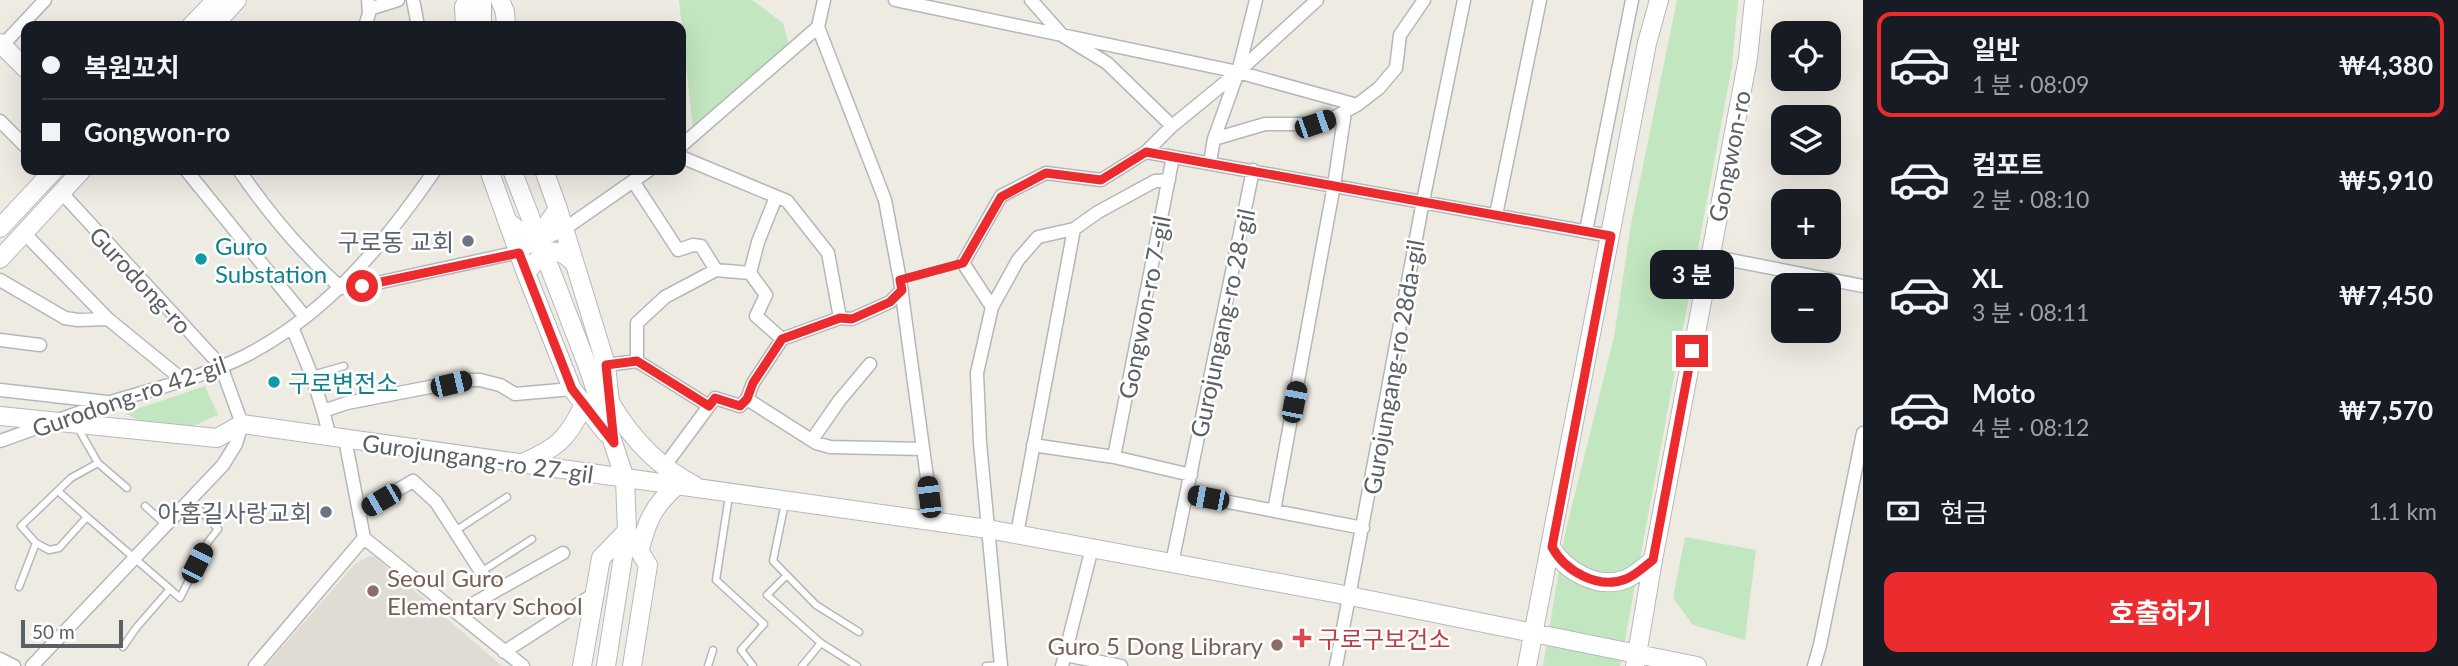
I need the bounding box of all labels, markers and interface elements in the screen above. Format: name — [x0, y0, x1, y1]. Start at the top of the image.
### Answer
map controls — [1771, 21, 1841, 343]
button: locate — [1771, 21, 1841, 91]
icon: car — [1888, 33, 1951, 96]
text: 일반 — [1972, 33, 2020, 65]
text: ₩4,380 — [2339, 49, 2433, 81]
text: 복원꼬치 — [84, 51, 180, 83]
text: 1 분 · 08:09 — [1972, 70, 2089, 98]
street label: Gongwon-ro — [1702, 88, 1756, 224]
button: layers — [1771, 105, 1841, 175]
car — [1292, 107, 1339, 141]
text: Gongwon-ro — [84, 116, 230, 148]
icon: car — [1888, 148, 1951, 211]
text: 컴포트 — [1972, 148, 2044, 180]
text: ₩5,910 — [2339, 164, 2433, 196]
text: 2 분 · 08:10 — [1972, 185, 2089, 213]
button: + — [1771, 189, 1841, 259]
street label: Gurojungang-ro 28-gil — [1184, 206, 1260, 440]
street label: Gongwon-ro 7-gil — [1112, 213, 1176, 401]
street label: Gurodong-ro — [84, 220, 198, 340]
place label: 구로동 교회 — [337, 227, 454, 256]
place label: Guro Substation — [215, 231, 327, 288]
marker: 구로동 교회 — [460, 233, 476, 249]
street label: Gurojungang-ro 28da-gil — [1356, 237, 1430, 497]
callout: 3 분 — [1650, 250, 1734, 298]
marker: Guro Substation — [193, 251, 209, 267]
text: 3 분 — [1672, 260, 1712, 288]
text: XL — [1972, 262, 2003, 294]
icon: car — [1888, 263, 1951, 326]
route start — [346, 270, 378, 302]
button: − — [1771, 273, 1841, 343]
text: ₩7,450 — [2339, 279, 2433, 311]
text: 3 분 · 08:11 — [1972, 298, 2089, 326]
route end — [1676, 335, 1708, 367]
street label: Gurodong-ro 42-gil — [28, 349, 230, 443]
place label: 구로변전소 — [288, 368, 398, 397]
car — [429, 369, 474, 399]
marker: 구로변전소 — [266, 374, 282, 390]
text: Moto — [1972, 377, 2035, 409]
icon: car — [1888, 378, 1951, 441]
car — [1280, 379, 1309, 425]
text: ₩7,570 — [2339, 394, 2433, 426]
text: 4 분 · 08:12 — [1972, 413, 2089, 441]
street label: Gurojungang-ro 27-gil — [361, 427, 595, 489]
car — [917, 475, 942, 519]
car — [358, 480, 405, 520]
car — [1186, 484, 1231, 512]
icon: cash — [1884, 492, 1922, 530]
text: 현금 — [1940, 496, 1988, 528]
text: 1.1 km — [2368, 497, 2437, 525]
place label: 아홉길사랑교회 — [157, 498, 312, 527]
marker: 아홉길사랑교회 — [318, 504, 334, 520]
car — [179, 540, 216, 586]
place label: Seoul Guro Elementary School — [387, 563, 583, 620]
button: 호출하기 — [1884, 572, 2437, 652]
marker: Seoul Guro Elementary School — [365, 583, 381, 599]
scale bar — [21, 617, 122, 649]
text: 50 m — [32, 620, 75, 643]
place label: 구로구보건소 — [1318, 624, 1450, 653]
marker: 구로구보건소 — [1292, 628, 1312, 648]
place label: Guro 5 Dong Library — [1047, 631, 1264, 660]
marker: Guro 5 Dong Library — [1269, 637, 1285, 653]

